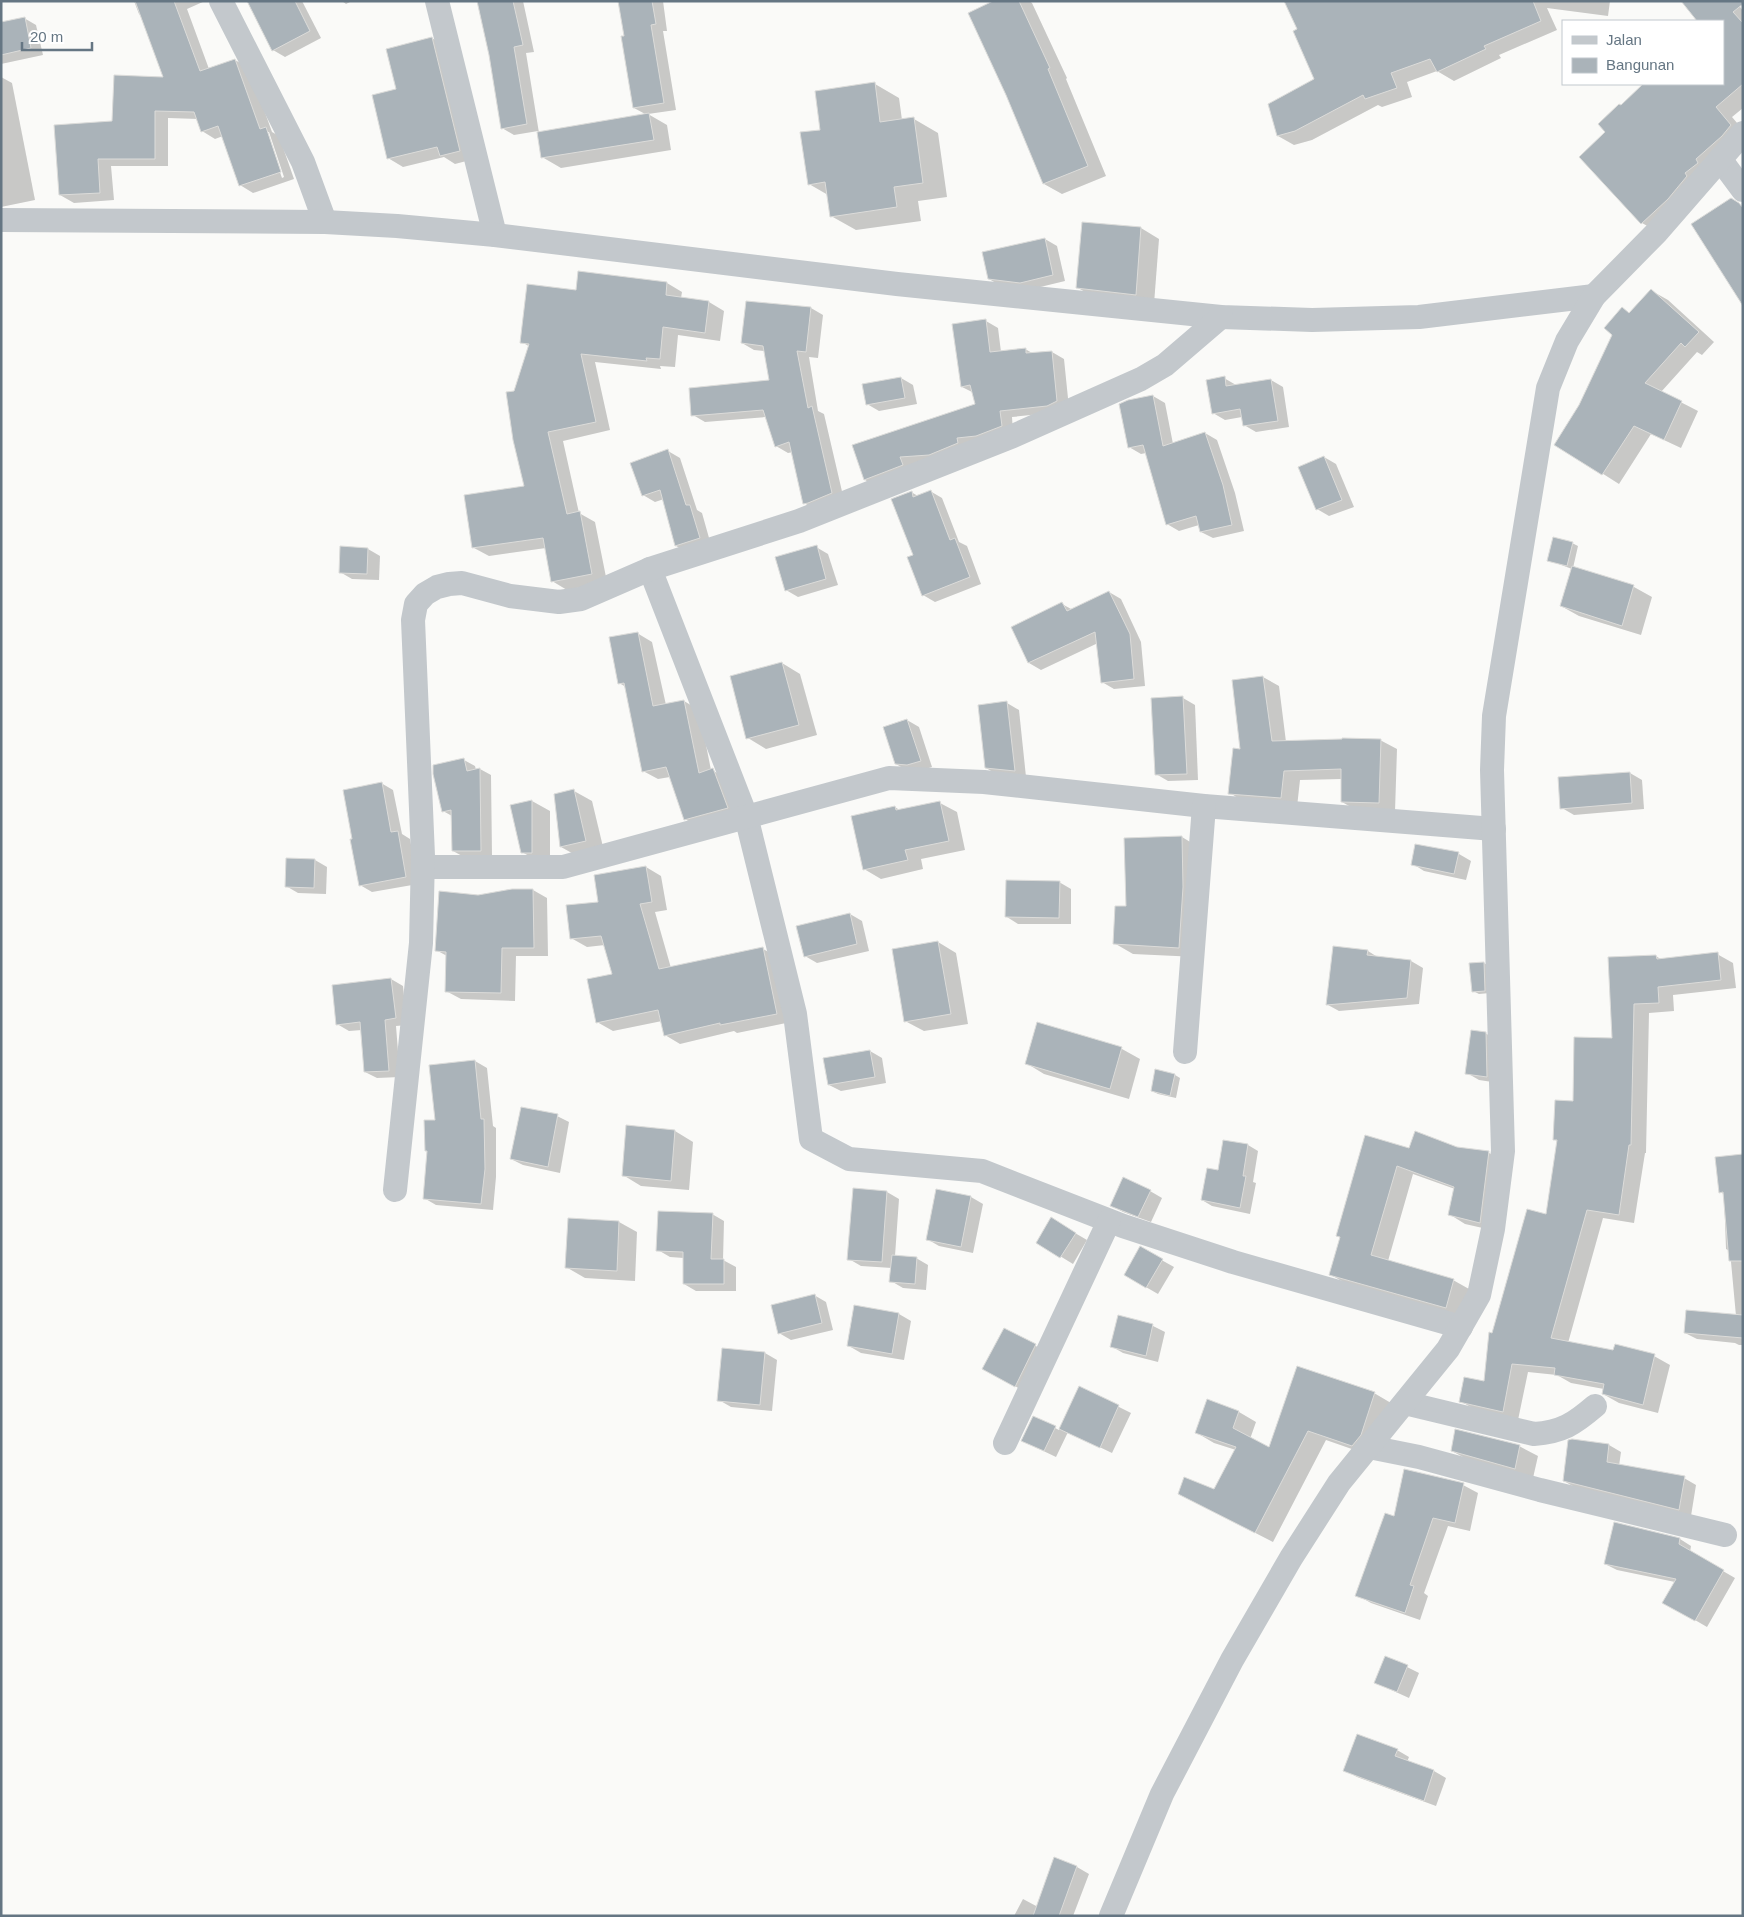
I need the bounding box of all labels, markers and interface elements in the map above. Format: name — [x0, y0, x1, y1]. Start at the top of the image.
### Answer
scale bar — [22, 20, 92, 52]
legend — [1562, 20, 1724, 85]
text: 20 m — [30, 28, 63, 45]
text: Jalan — [1606, 31, 1642, 48]
text: Bangunan — [1606, 56, 1674, 73]

